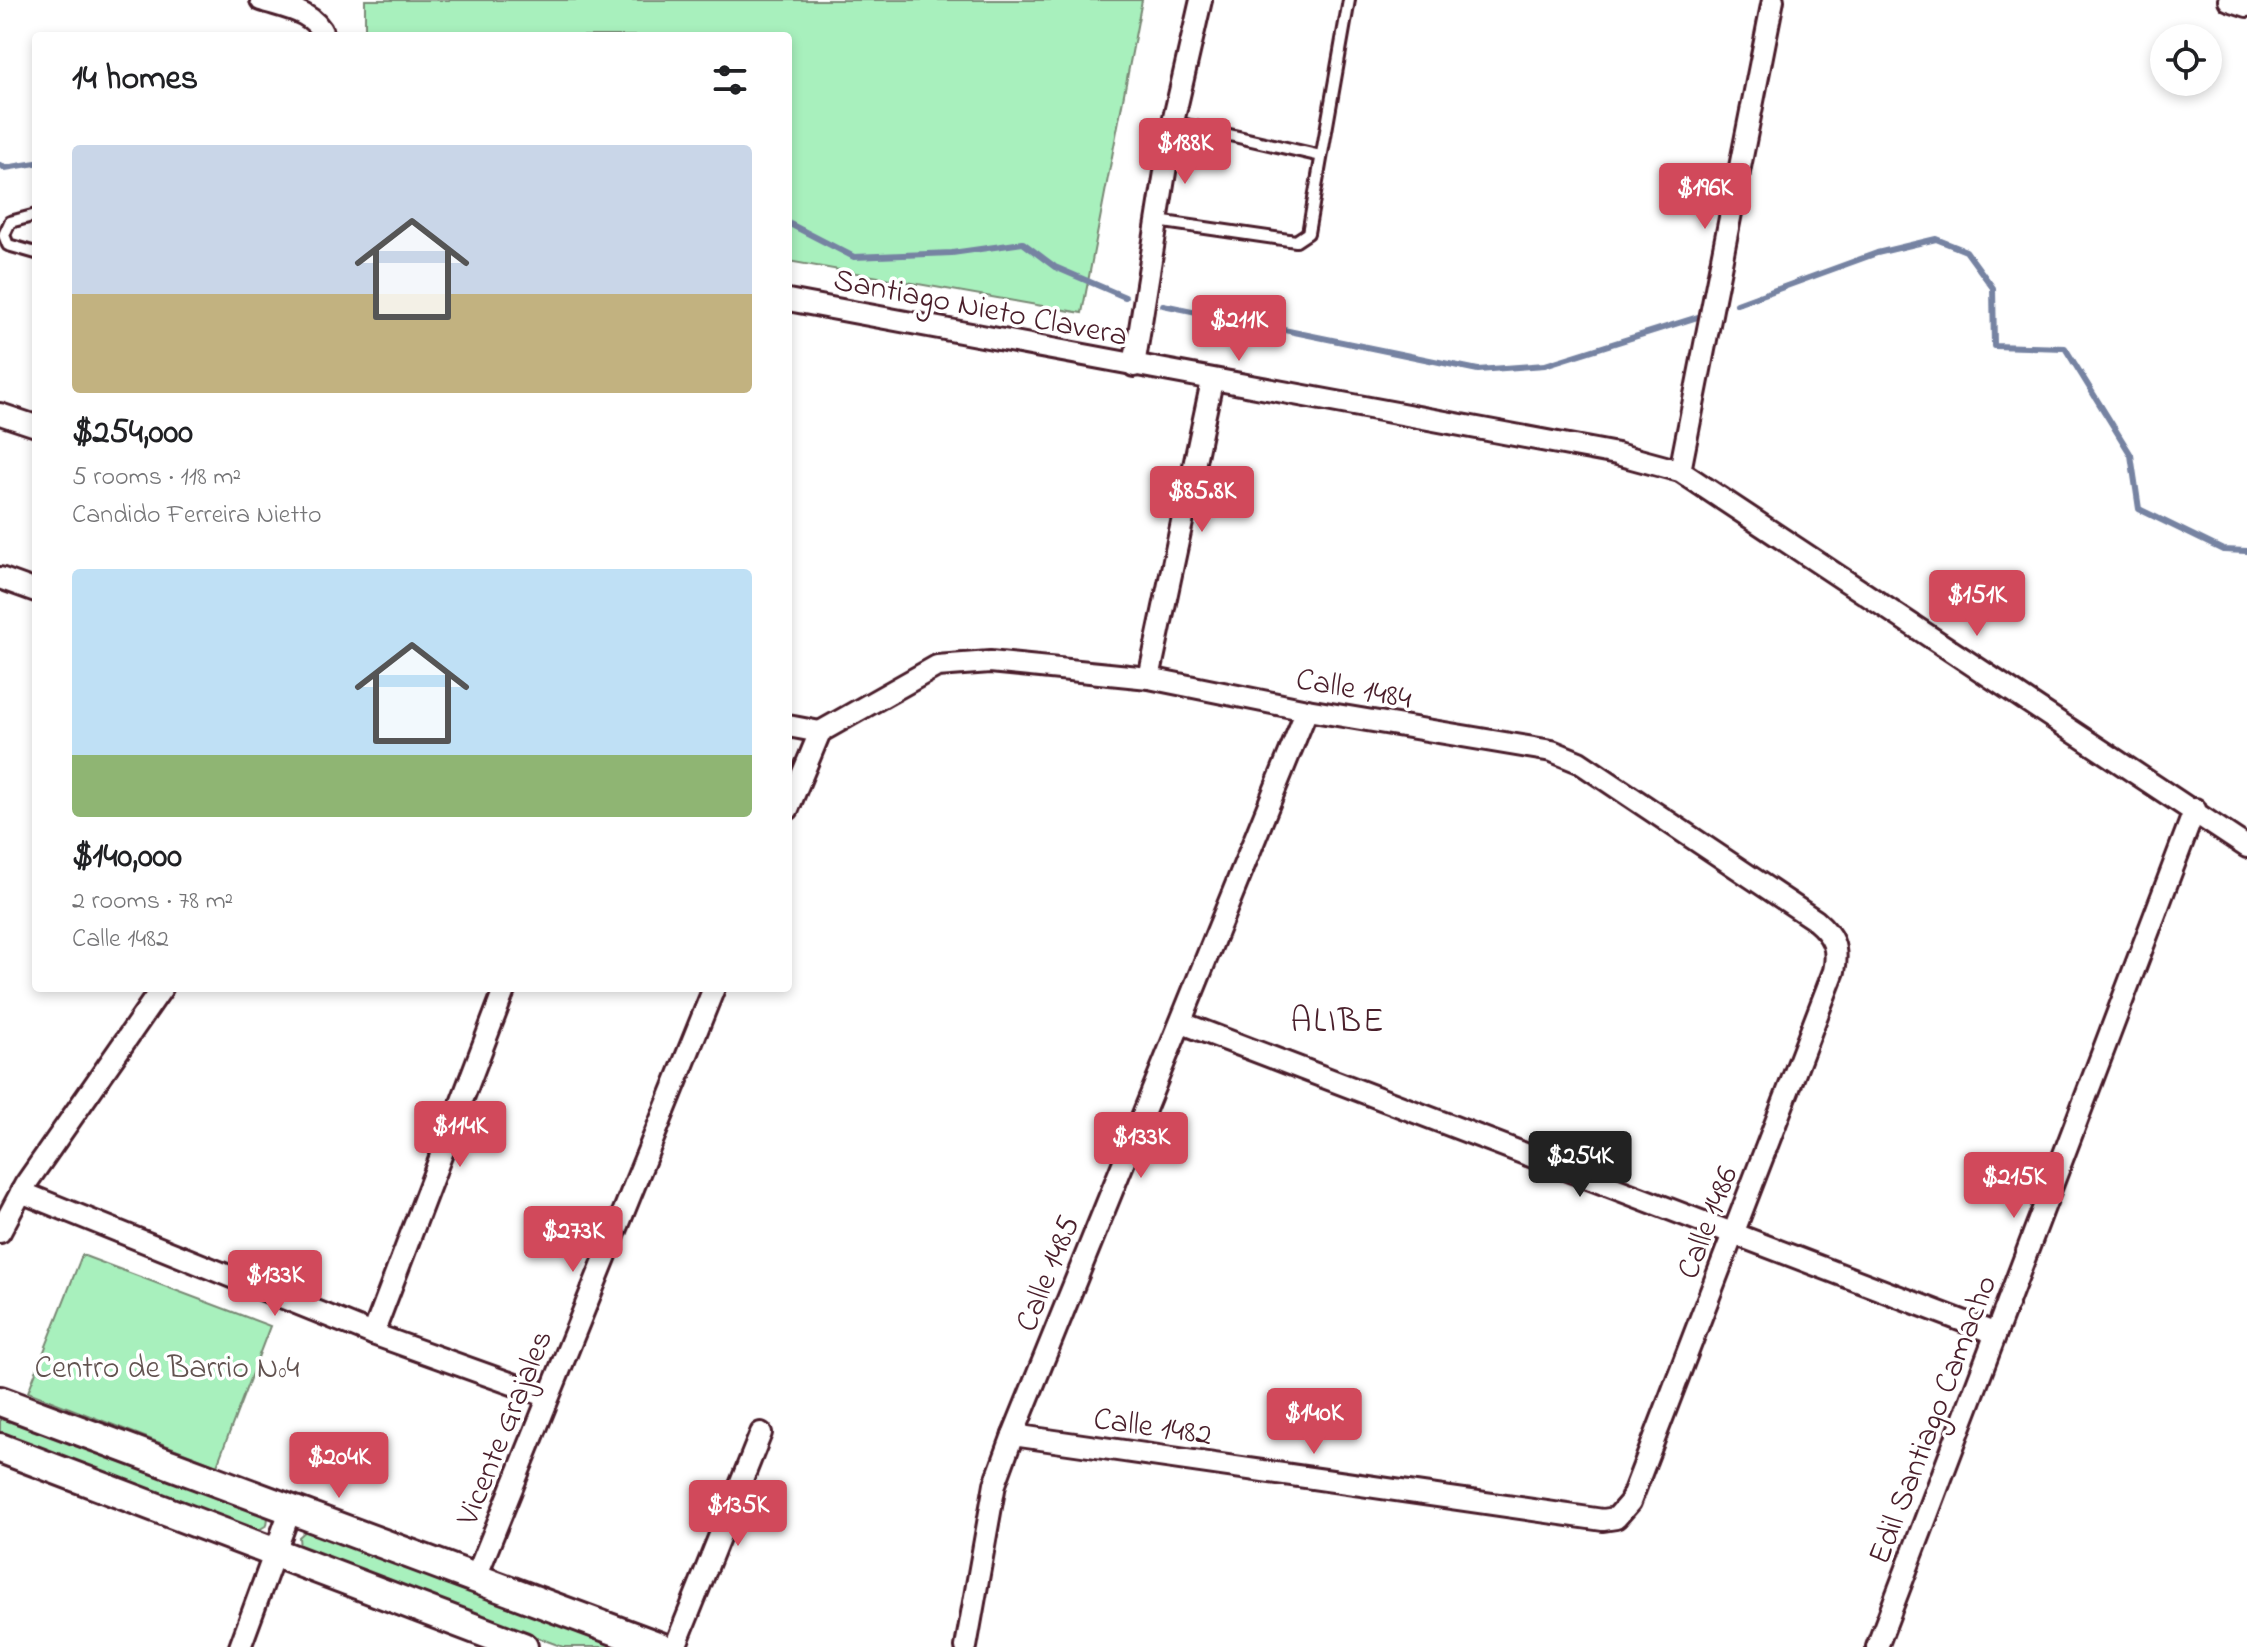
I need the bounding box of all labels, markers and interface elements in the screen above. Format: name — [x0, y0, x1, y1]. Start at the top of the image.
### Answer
map controls — [2150, 24, 2222, 96]
button: locate — [2150, 24, 2222, 96]
text: 14 homes — [72, 55, 198, 105]
icon: filters — [708, 58, 752, 102]
pin: $188K — [1129, 118, 1241, 186]
text: $188K — [1157, 125, 1213, 163]
pin: $196K — [1649, 163, 1761, 231]
text: $196K — [1677, 170, 1733, 208]
icon: home — [340, 197, 484, 341]
street label: Santiago Nieto Clavera — [829, 258, 1131, 361]
pin: $211K — [1183, 295, 1295, 363]
text: $211K — [1210, 302, 1268, 340]
text: $254,000 — [72, 409, 193, 459]
text: 5 rooms · 118 m² — [72, 459, 241, 497]
pin: $85.8K — [1137, 466, 1267, 534]
text: $85.8K — [1168, 473, 1236, 511]
text: Candido Ferreira Nietto — [72, 497, 321, 535]
pin: $151K — [1921, 570, 2033, 638]
text: $151K — [1947, 577, 2007, 615]
icon: home — [340, 621, 484, 765]
street label: Calle 1484 — [1292, 657, 1415, 724]
text: $140,000 — [72, 833, 182, 883]
text: 2 rooms · 78 m² — [72, 883, 233, 921]
text: Calle 1482 — [72, 921, 169, 959]
district label: ALIBE — [1291, 998, 1386, 1048]
pin: $114K — [404, 1101, 516, 1169]
text: $114K — [432, 1108, 488, 1146]
pin: $133K — [1085, 1112, 1197, 1180]
text: $133K — [1112, 1119, 1170, 1157]
pin: $254K — [1524, 1131, 1636, 1199]
text: $254K — [1547, 1138, 1613, 1176]
pin: $215K — [1958, 1152, 2070, 1220]
text: $215K — [1982, 1159, 2046, 1197]
street label: Calle 1486 — [1666, 1160, 1752, 1286]
pin: $273K — [517, 1206, 629, 1274]
street label: Calle 1485 — [1005, 1209, 1094, 1339]
text: $273K — [542, 1213, 604, 1251]
pin: $133K — [219, 1250, 331, 1318]
text: $133K — [246, 1257, 304, 1295]
street label: Edil Santiago Camacho — [1858, 1269, 2011, 1571]
street label: Vicente Grajales — [445, 1324, 567, 1534]
park label: Centro de Barrio Nº4 — [34, 1346, 300, 1393]
pin: $140K — [1258, 1388, 1370, 1456]
text: $140K — [1285, 1395, 1343, 1433]
street label: Calle 1482 — [1090, 1397, 1215, 1460]
pin: $204K — [283, 1432, 395, 1500]
text: $204K — [307, 1439, 371, 1477]
pin: $135K — [682, 1480, 794, 1548]
text: $135K — [707, 1487, 769, 1525]

